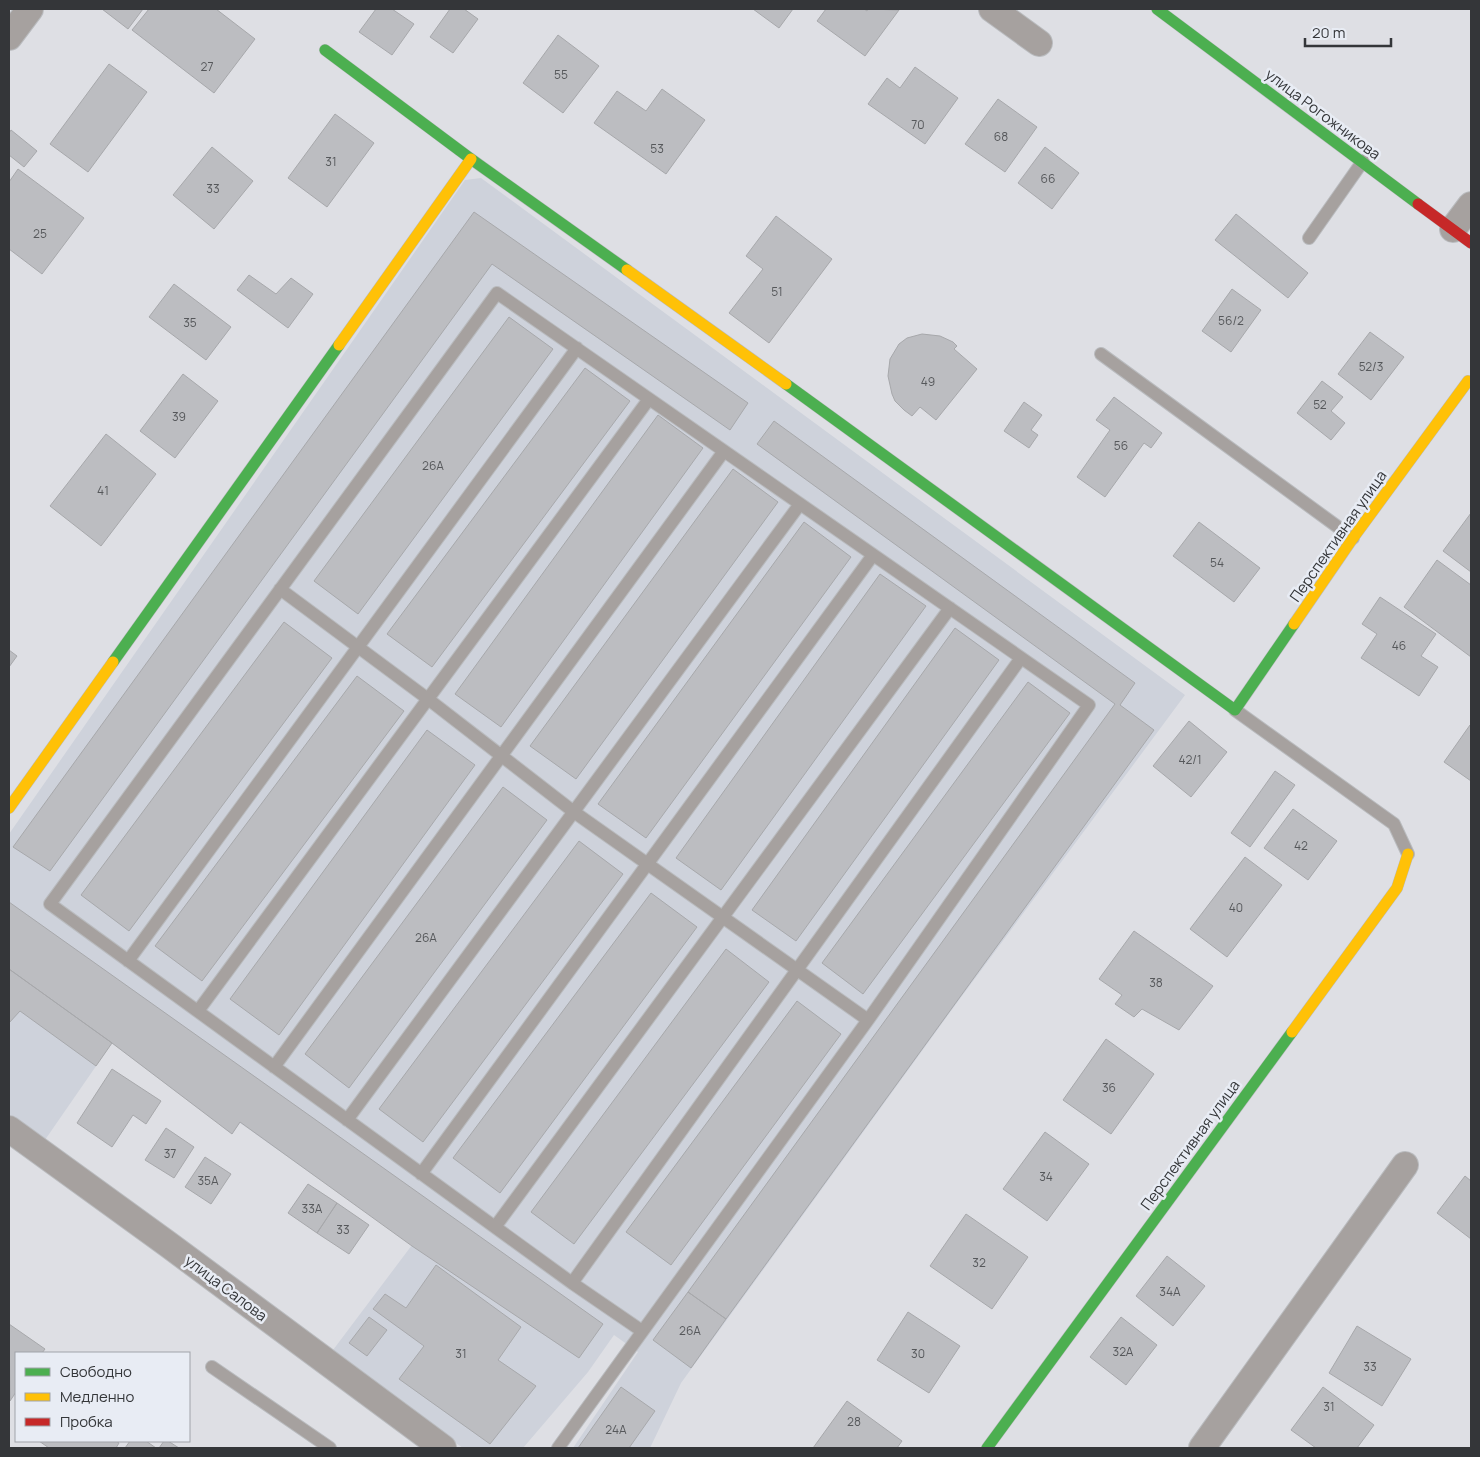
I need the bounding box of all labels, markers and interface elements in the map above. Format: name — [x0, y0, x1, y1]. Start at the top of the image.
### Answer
scale bar — [1305, 15, 1391, 47]
text: 20 m — [1312, 22, 1345, 43]
house number: 27 — [201, 58, 213, 75]
street label: улица Рогожникова — [1261, 64, 1385, 164]
house number: 55 — [554, 66, 568, 83]
house number: 70 — [911, 116, 925, 133]
house number: 68 — [994, 128, 1008, 145]
house number: 53 — [650, 140, 664, 157]
house number: 31 — [325, 153, 337, 170]
house number: 66 — [1041, 170, 1055, 187]
house number: 33 — [206, 180, 220, 197]
house number: 25 — [33, 225, 47, 242]
house number: 51 — [771, 283, 783, 300]
house number: 56/2 — [1218, 312, 1244, 329]
house number: 35 — [183, 314, 197, 331]
house number: 52/3 — [1359, 358, 1383, 375]
house number: 49 — [921, 373, 935, 390]
house number: 52 — [1313, 396, 1327, 413]
house number: 39 — [172, 408, 186, 425]
house number: 56 — [1114, 437, 1128, 454]
house number: 26А — [422, 457, 444, 474]
street label: Перспективная улица — [1285, 466, 1391, 606]
house number: 41 — [97, 482, 109, 499]
house number: 54 — [1210, 554, 1224, 571]
house number: 46 — [1392, 637, 1406, 654]
house number: 42/1 — [1178, 751, 1202, 768]
house number: 42 — [1294, 837, 1308, 854]
house number: 40 — [1229, 899, 1243, 916]
house number: 26А — [415, 929, 437, 946]
house number: 38 — [1149, 974, 1163, 991]
street label: Перспективная улица — [1136, 1076, 1244, 1214]
house number: 36 — [1102, 1079, 1116, 1096]
house number: 37 — [164, 1145, 176, 1162]
house number: 34 — [1039, 1168, 1053, 1185]
house number: 35А — [197, 1172, 219, 1189]
house number: 33А — [302, 1200, 323, 1217]
house number: 33 — [336, 1221, 350, 1238]
street label: улица Салова — [180, 1250, 272, 1326]
house number: 32 — [972, 1254, 986, 1271]
house number: 34А — [1159, 1283, 1181, 1300]
house number: 26А — [679, 1322, 701, 1339]
house number: 32А — [1113, 1343, 1134, 1360]
house number: 31 — [455, 1345, 467, 1362]
house number: 30 — [911, 1345, 925, 1362]
legend — [15, 1352, 190, 1442]
house number: 33 — [1363, 1358, 1377, 1375]
text: Свободно — [60, 1361, 132, 1382]
text: Медленно — [60, 1386, 134, 1407]
house number: 31 — [1323, 1398, 1335, 1415]
text: Пробка — [60, 1411, 113, 1432]
house number: 28 — [847, 1413, 861, 1430]
house number: 24А — [605, 1421, 627, 1438]

